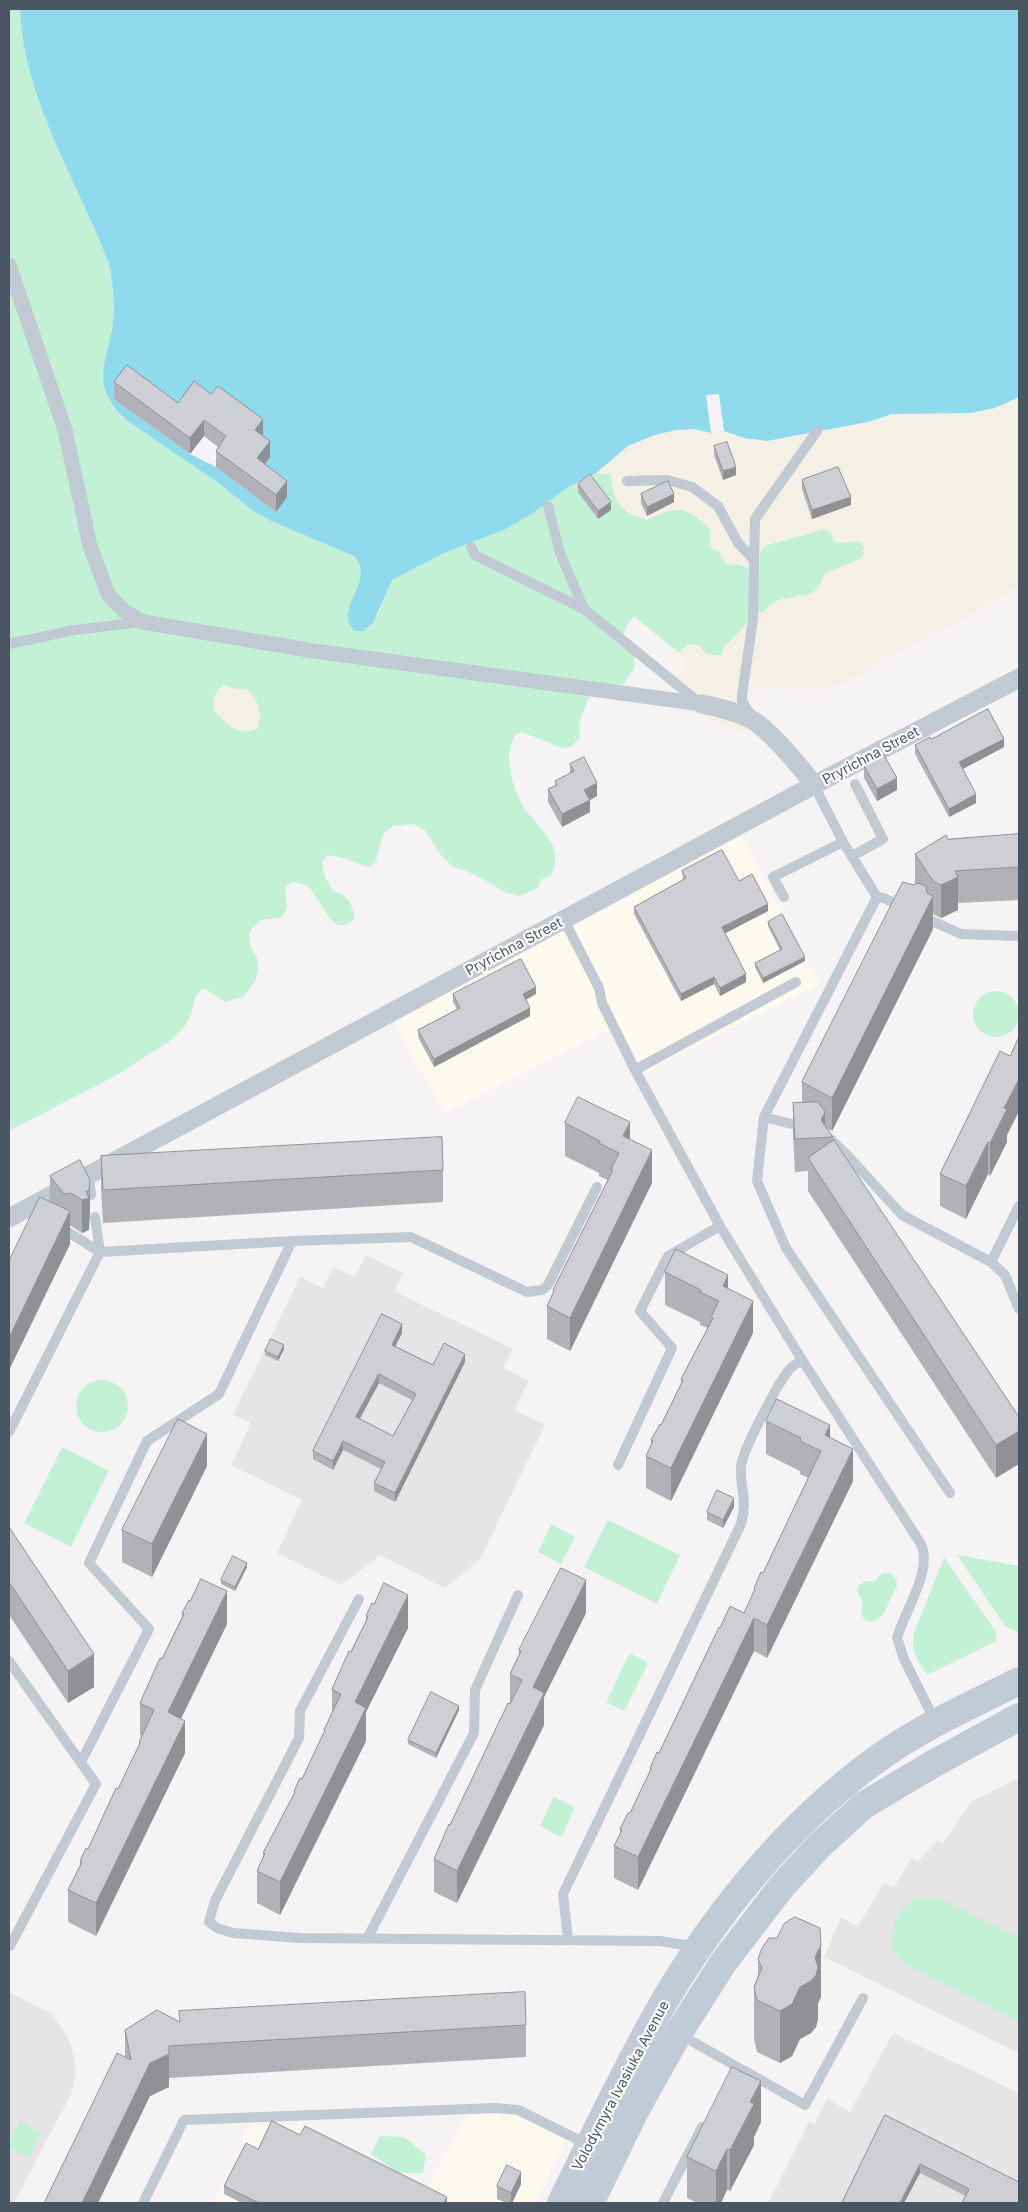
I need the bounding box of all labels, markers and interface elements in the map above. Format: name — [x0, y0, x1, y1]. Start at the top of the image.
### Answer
street label: Pryrichna Street — [820, 723, 922, 789]
street label: Pryrichna Street — [463, 914, 565, 980]
street label: Volodymyra Ivasiuka Avenue — [569, 1998, 673, 2174]

